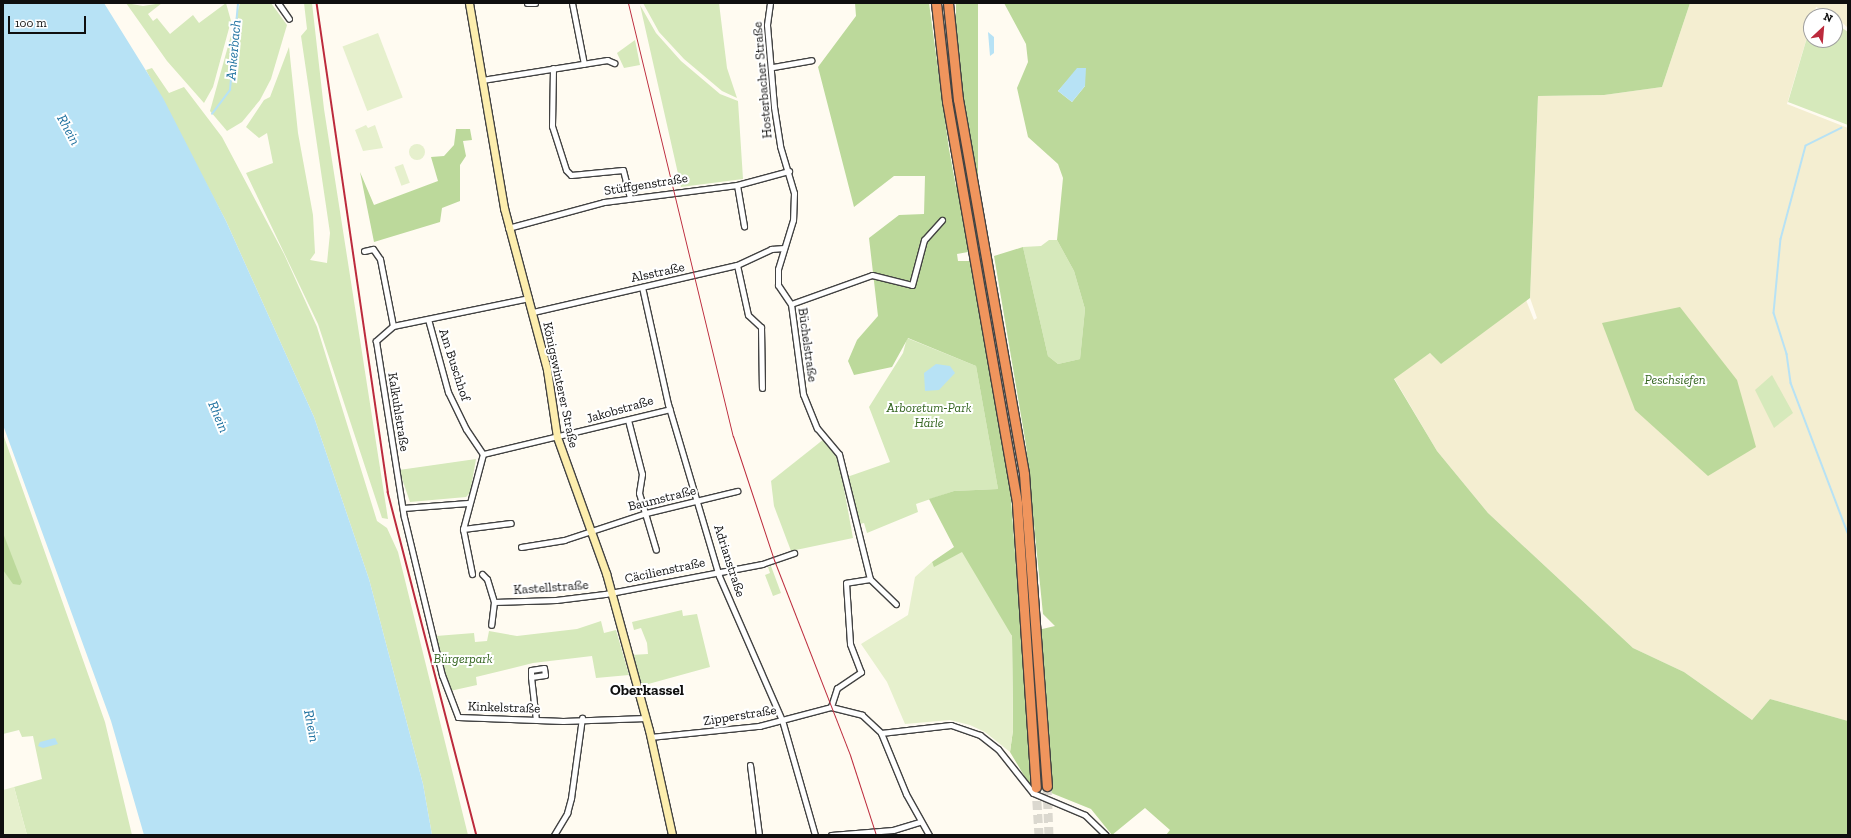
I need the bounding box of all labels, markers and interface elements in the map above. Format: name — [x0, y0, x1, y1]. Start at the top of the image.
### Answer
scale bar — [10, 8, 88, 34]
north arrow — [1803, 8, 1843, 48]
text: N — [1821, 10, 1835, 25]
text: 100 m — [15, 16, 47, 30]
water label: Ankerbach — [223, 19, 245, 81]
street label: Hosterbacher Straße — [750, 21, 776, 139]
water label: Rhein — [53, 112, 83, 148]
street label: Stüffgenstraße — [603, 171, 689, 199]
street label: Alsstraße — [630, 260, 686, 286]
street label: Büchelstraße — [794, 307, 820, 383]
street label: Königswinterer Straße — [539, 320, 581, 450]
street label: Am Buschhof — [435, 327, 473, 403]
street label: Kalkuhlstraße — [384, 371, 412, 453]
park label: Peschsiefen — [1644, 372, 1706, 388]
street label: Jakobstraße — [585, 393, 655, 427]
water label: Rhein — [204, 399, 232, 435]
park label: Arboretum-Park Härle — [887, 401, 971, 432]
street label: Baumstraße — [626, 483, 698, 515]
street label: Adrianstraße — [710, 523, 748, 599]
street label: Cäcilienstraße — [623, 555, 707, 587]
street label: Kastellstraße — [513, 578, 589, 598]
park label: Bürgerpark — [433, 651, 493, 667]
district label: Oberkassel — [610, 682, 684, 700]
street label: Kinkelstraße — [468, 699, 540, 717]
street label: Zipperstraße — [702, 703, 778, 729]
water label: Rhein — [300, 708, 322, 744]

